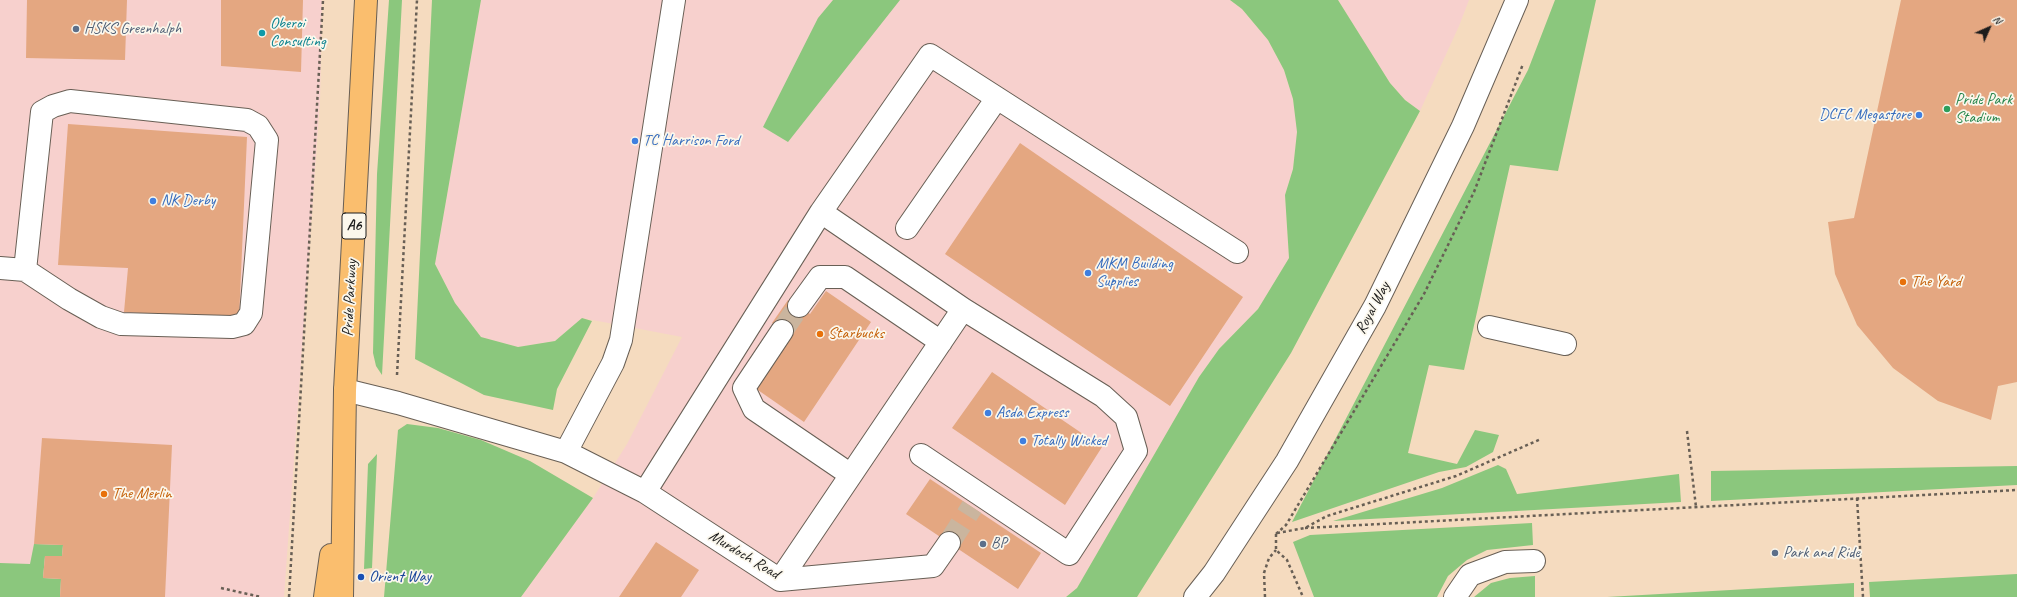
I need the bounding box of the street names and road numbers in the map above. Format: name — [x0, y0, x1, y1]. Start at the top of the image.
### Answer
road number: A6 — [342, 213, 366, 239]
street label: Pride Parkway — [338, 259, 362, 337]
street label: Royal Way — [1351, 279, 1395, 337]
street label: Murdoch Road — [705, 526, 783, 584]

